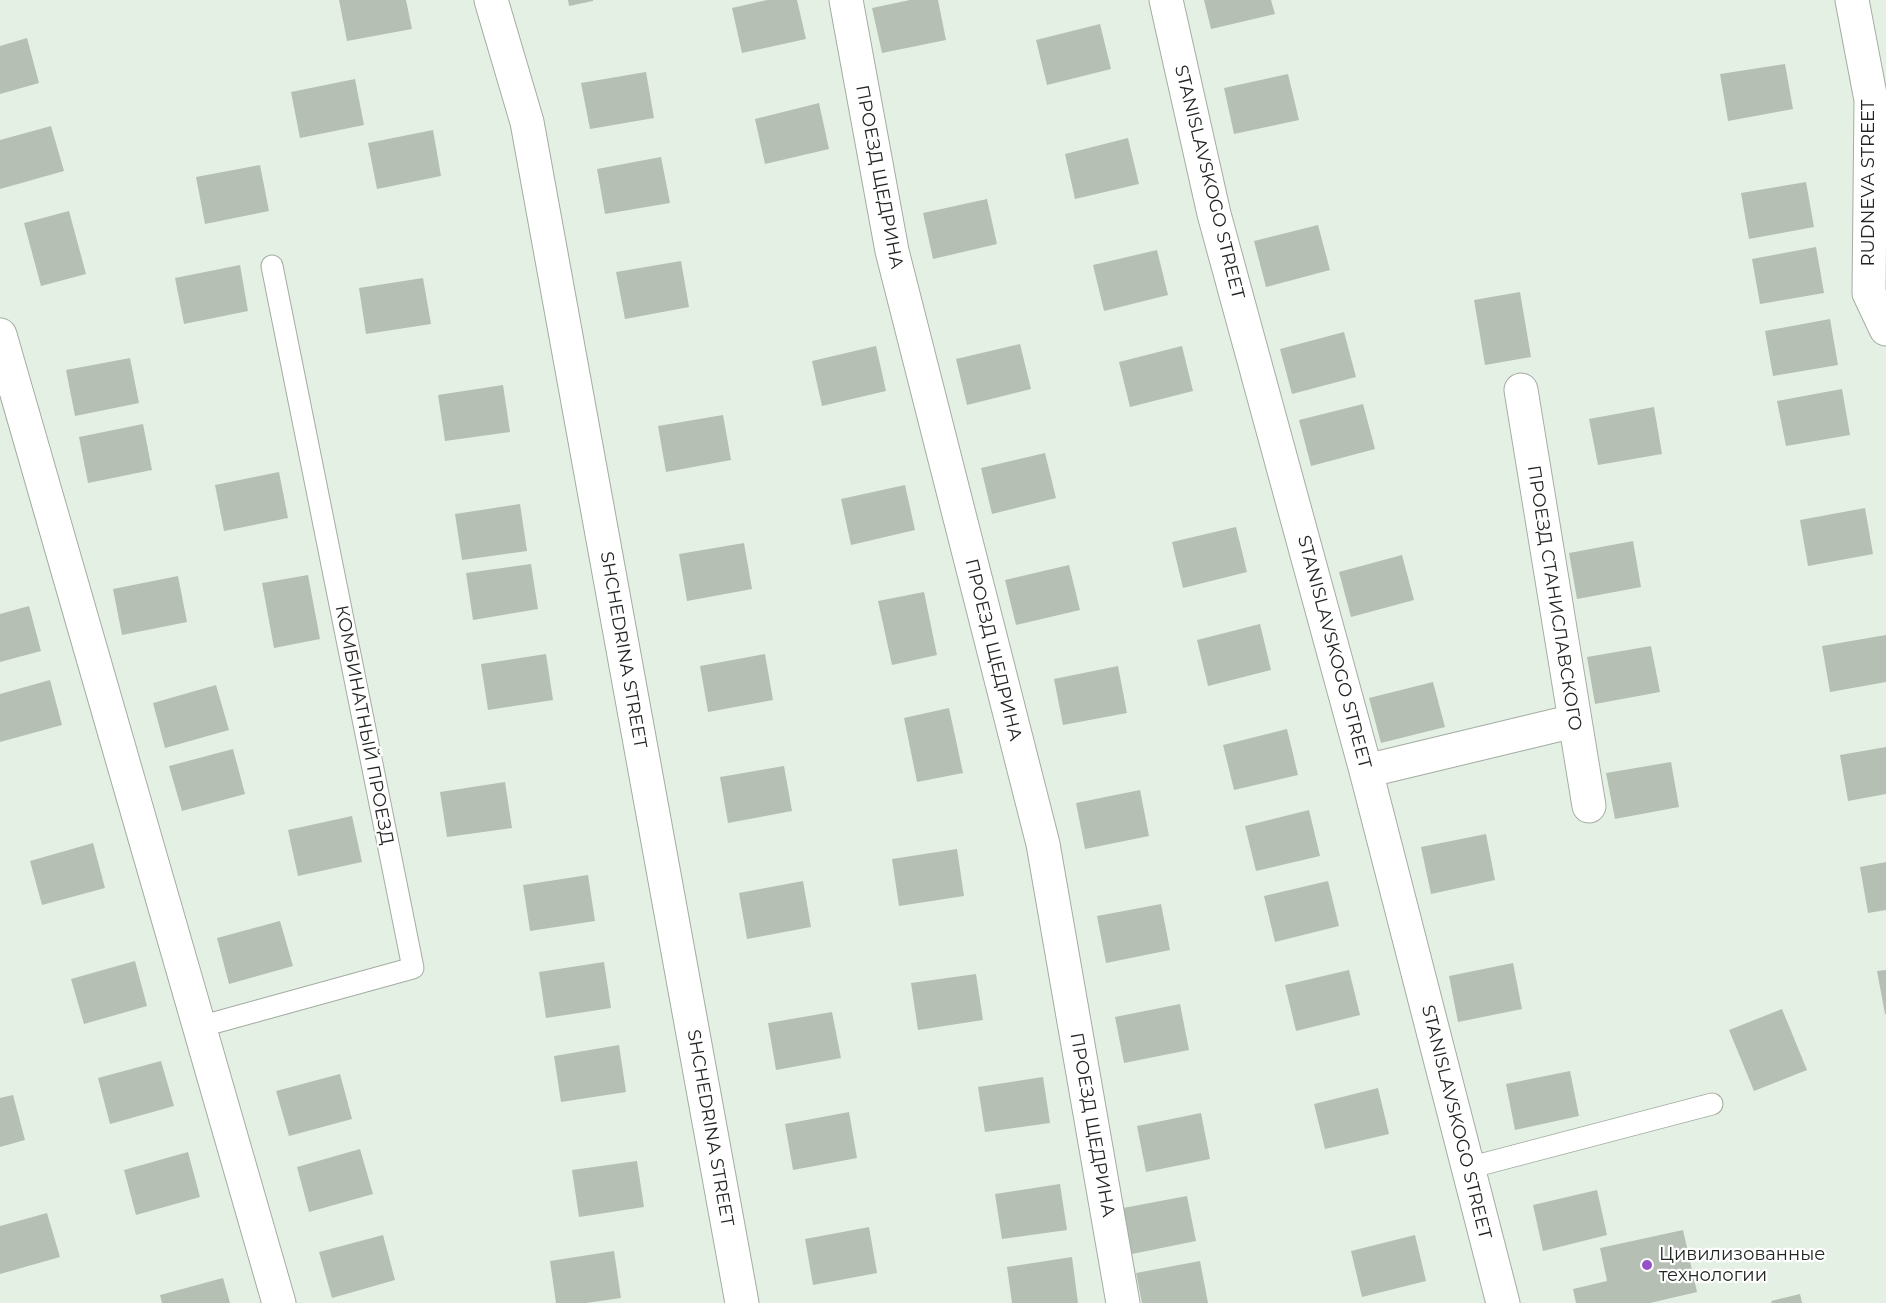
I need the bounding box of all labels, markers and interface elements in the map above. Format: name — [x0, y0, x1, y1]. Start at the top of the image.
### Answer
street label: STANISLAVSKOGO STREET — [1169, 63, 1249, 301]
street label: ПРОЕЗД ЩЕДРИНА — [851, 83, 907, 271]
street label: RUDNEVA STREET — [1858, 100, 1880, 266]
street label: ПРОЕЗД СТАНИСЛАВСКОГО — [1522, 464, 1586, 732]
street label: STANISLAVSKOGO STREET — [1292, 533, 1376, 771]
street label: SHCHEDRINA STREET — [595, 550, 651, 750]
street label: ПРОЕЗД ЩЕДРИНА — [960, 557, 1026, 743]
street label: КОМБИНАТНЫЙ ПРОЕЗД — [330, 604, 398, 846]
street label: STANISLAVSKOGO STREET — [1416, 1003, 1496, 1241]
street label: SHCHEDRINA STREET — [682, 1028, 738, 1228]
street label: ПРОЕЗД ЩЕДРИНА — [1065, 1031, 1119, 1219]
place label: Цивилизованные технологии — [1659, 1244, 1825, 1286]
marker: Цивилизованные технологии — [1640, 1258, 1654, 1272]

